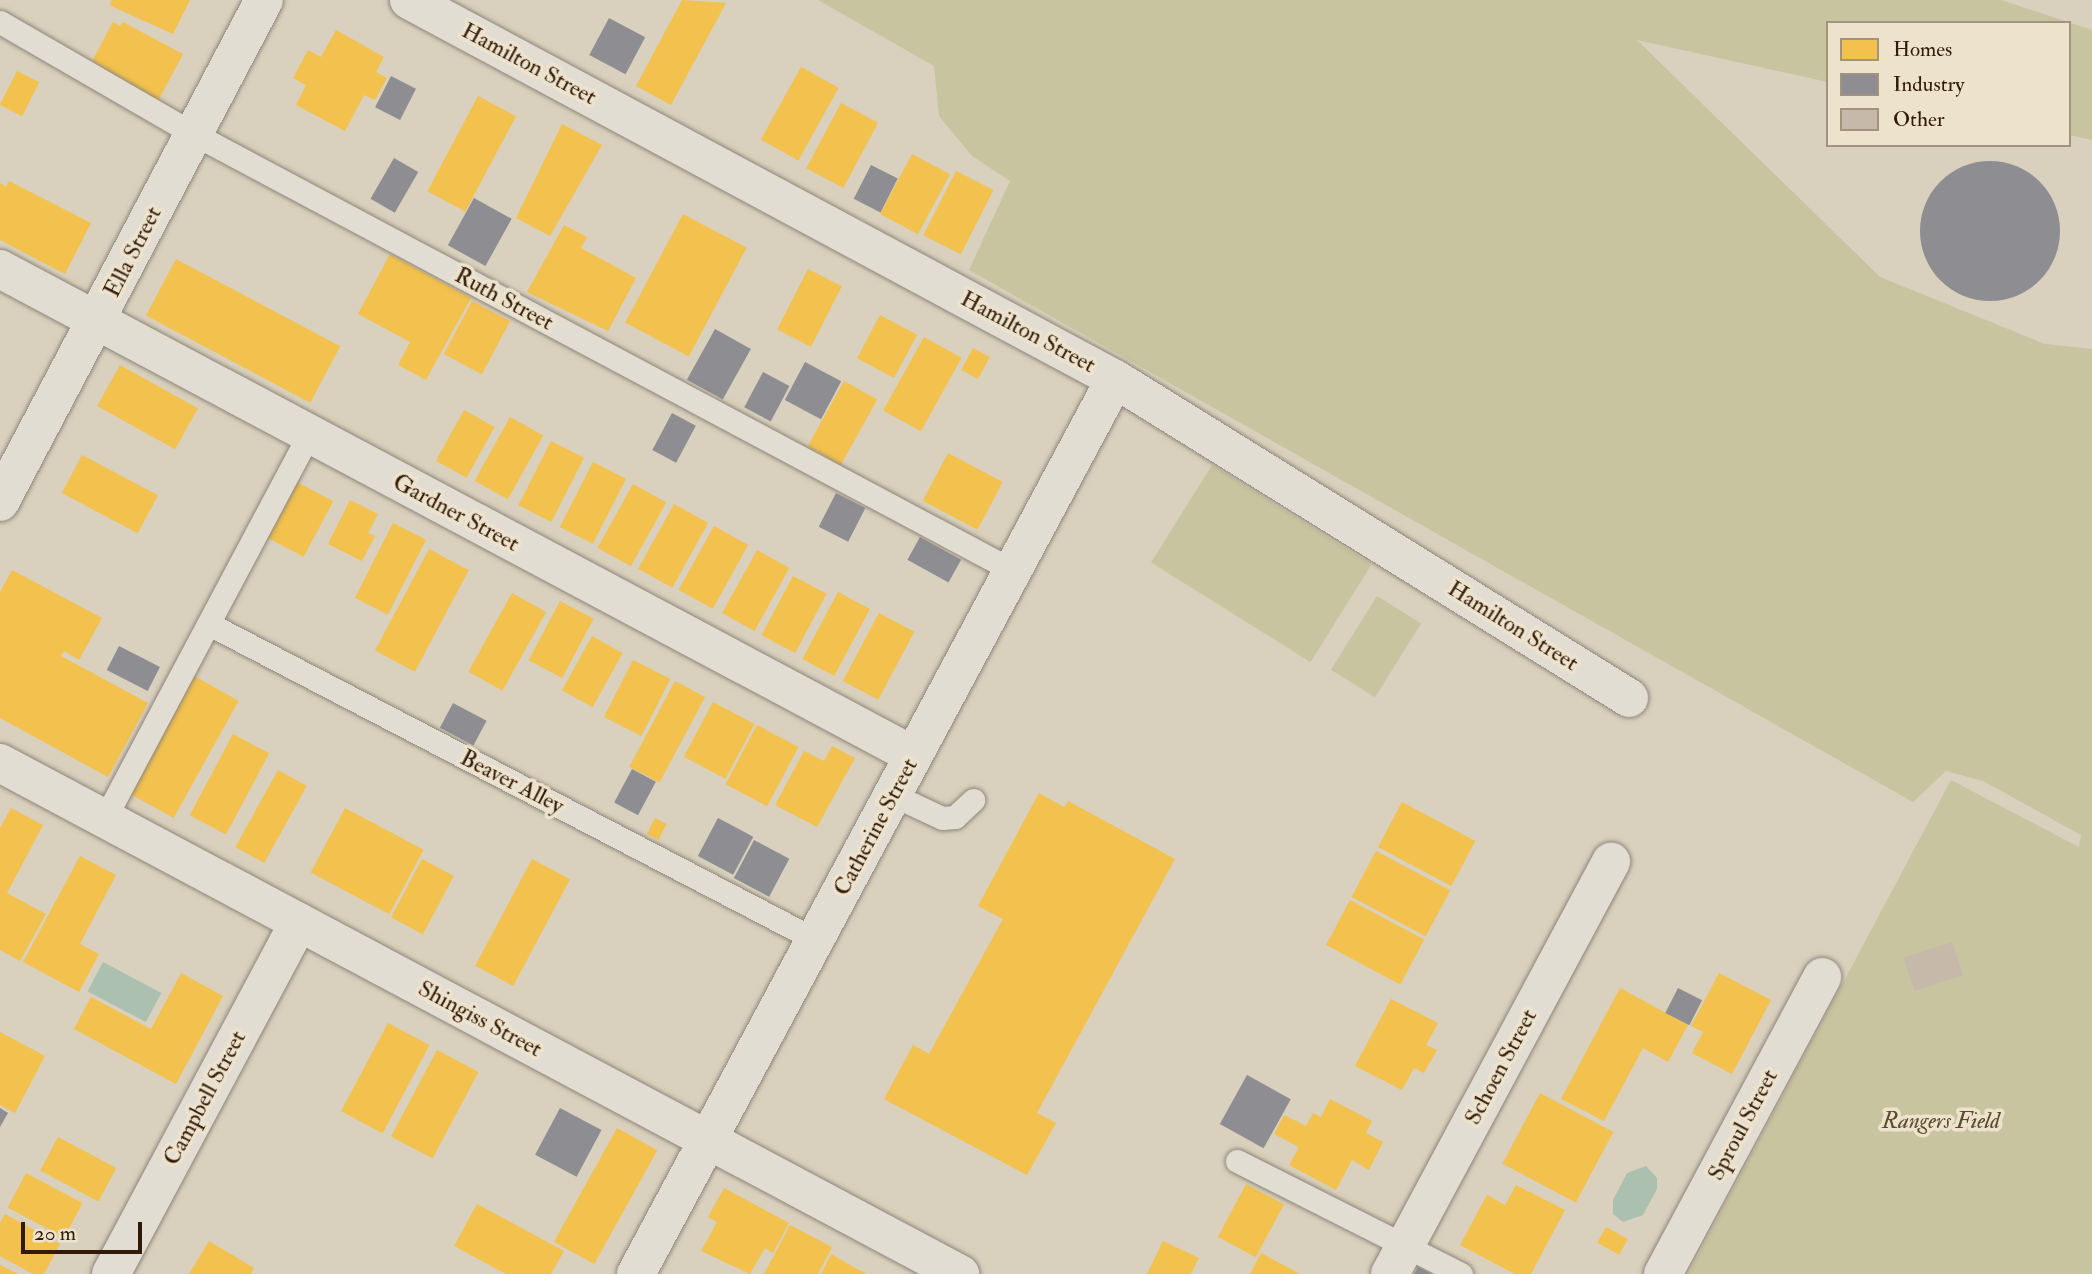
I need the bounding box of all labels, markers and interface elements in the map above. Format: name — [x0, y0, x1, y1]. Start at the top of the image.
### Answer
street label: Hamilton Street — [457, 17, 601, 111]
legend — [1826, 21, 2071, 147]
text: Homes — [1893, 36, 1952, 63]
text: Industry — [1893, 71, 1965, 98]
text: Other — [1893, 106, 1945, 133]
street label: Ella Street — [98, 202, 168, 302]
street label: Ruth Street — [450, 261, 558, 337]
street label: Hamilton Street — [956, 285, 1100, 379]
street label: Gardner Street — [388, 468, 524, 558]
street label: Hamilton Street — [1443, 575, 1583, 677]
street label: Beaver Alley — [456, 744, 568, 820]
street label: Catherine Street — [828, 754, 924, 900]
street label: Shingiss Street — [413, 975, 547, 1063]
street label: Schoen Street — [1459, 1004, 1543, 1130]
street label: Campbell Street — [158, 1026, 252, 1170]
street label: Sproul Street — [1702, 1065, 1784, 1185]
park label: Rangers Field — [1882, 1107, 2000, 1135]
scale bar — [24, 1208, 145, 1252]
text: 20 m — [34, 1220, 76, 1247]

